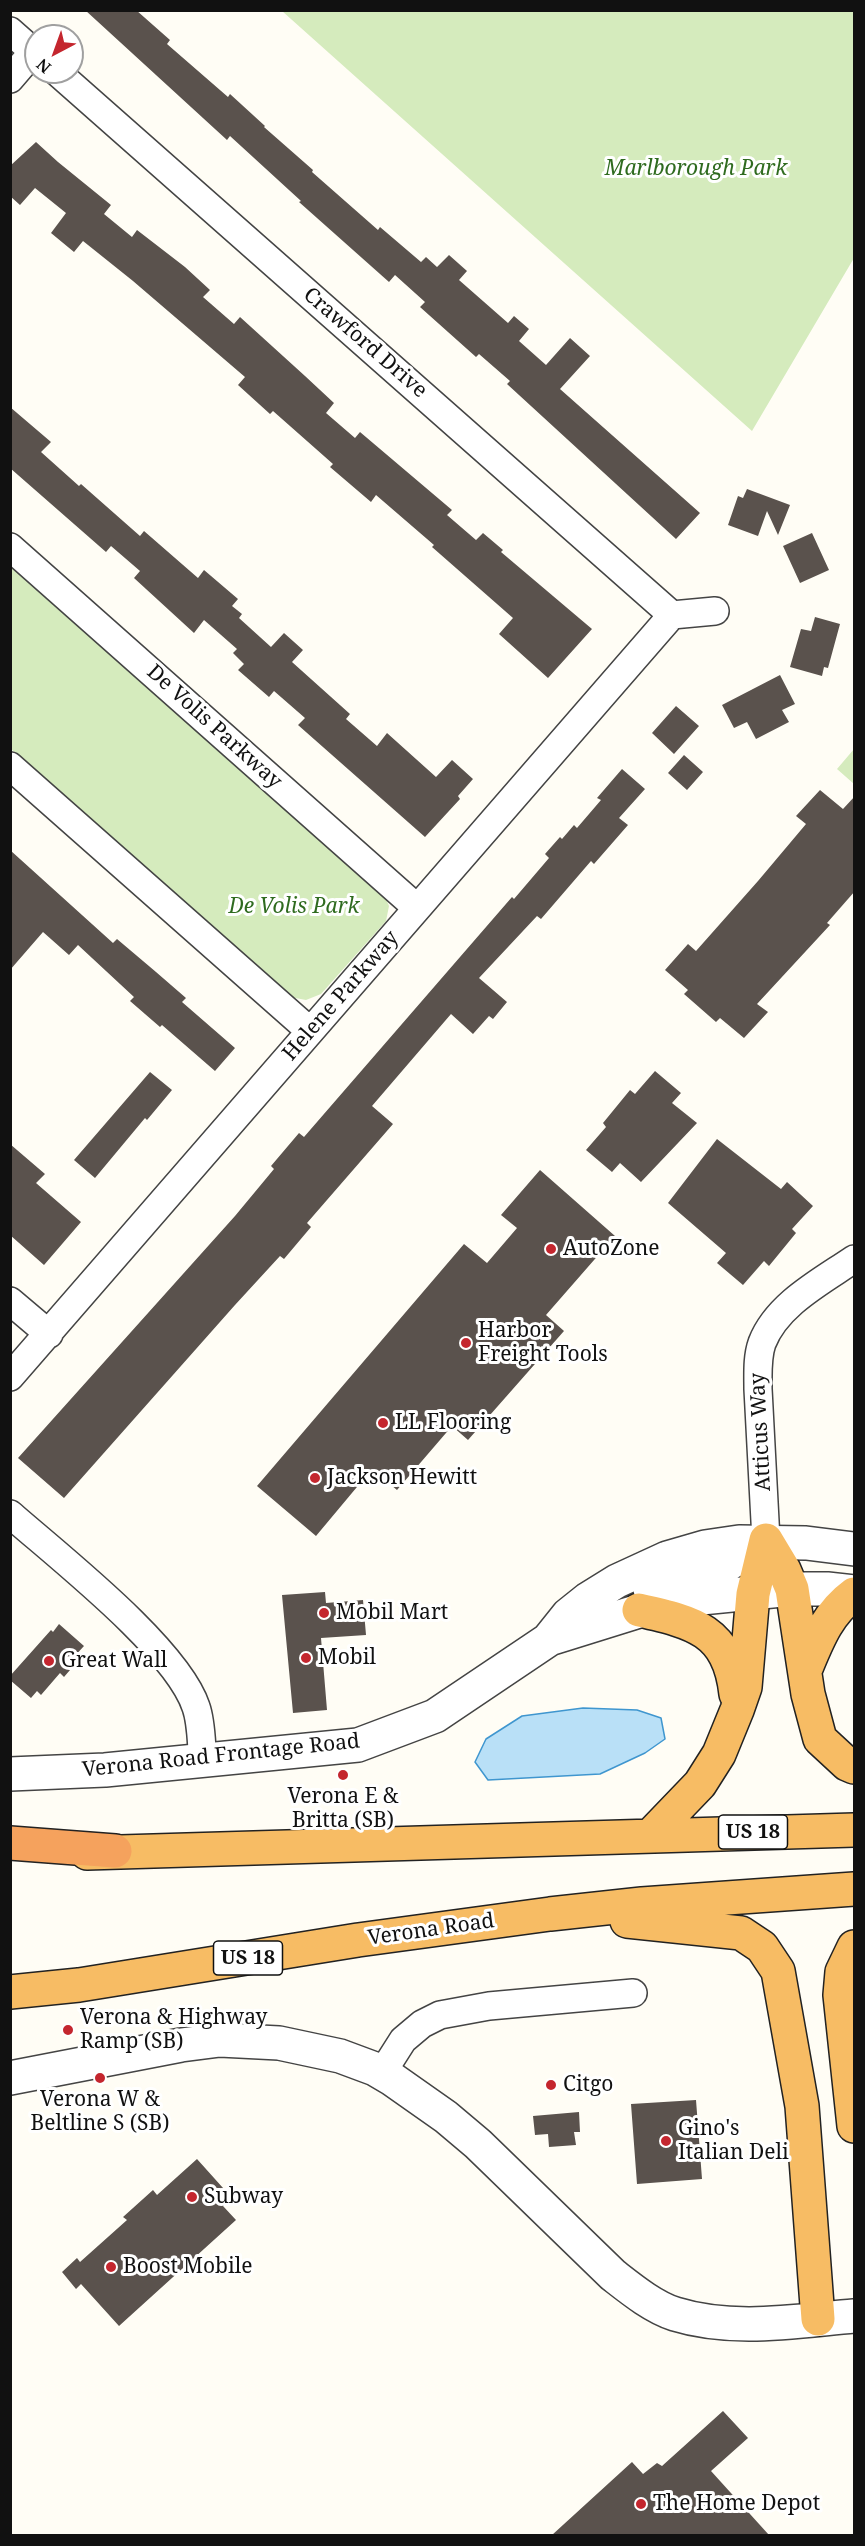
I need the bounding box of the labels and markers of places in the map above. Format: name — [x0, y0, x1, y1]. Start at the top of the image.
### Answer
place label: AutoZone — [563, 1236, 660, 1262]
marker: AutoZone — [544, 1242, 558, 1256]
place label: Harbor Freight Tools — [478, 1318, 608, 1368]
marker: Harbor Freight Tools — [459, 1336, 473, 1350]
place label: LL Flooring — [395, 1410, 511, 1436]
marker: LL Flooring — [376, 1416, 390, 1430]
place label: Jackson Hewitt — [327, 1465, 477, 1491]
marker: Jackson Hewitt — [308, 1471, 322, 1485]
place label: Mobil Mart — [336, 1600, 448, 1626]
marker: Mobil Mart — [317, 1606, 331, 1620]
place label: Mobil — [318, 1645, 376, 1671]
place label: Great Wall — [61, 1648, 167, 1674]
marker: Mobil — [299, 1651, 313, 1665]
marker: Great Wall — [42, 1654, 56, 1668]
marker: Verona E & Britta (SB) — [336, 1768, 350, 1782]
place label: Verona E & Britta (SB) — [287, 1784, 399, 1834]
place label: Verona & Highway Ramp (SB) — [80, 2005, 267, 2055]
marker: Verona & Highway Ramp (SB) — [61, 2023, 75, 2037]
marker: Verona W & Beltline S (SB) — [93, 2071, 107, 2085]
place label: Citgo — [563, 2072, 613, 2098]
marker: Citgo — [544, 2078, 558, 2092]
place label: Verona W & Beltline S (SB) — [31, 2087, 169, 2137]
place label: Gino's Italian Deli — [678, 2116, 789, 2166]
marker: Gino's Italian Deli — [659, 2134, 673, 2148]
place label: Subway — [204, 2184, 283, 2210]
marker: Subway — [185, 2190, 199, 2204]
place label: Boost Mobile — [123, 2254, 252, 2280]
marker: Boost Mobile — [104, 2260, 118, 2274]
place label: The Home Depot — [653, 2491, 820, 2517]
marker: The Home Depot — [634, 2497, 648, 2511]

